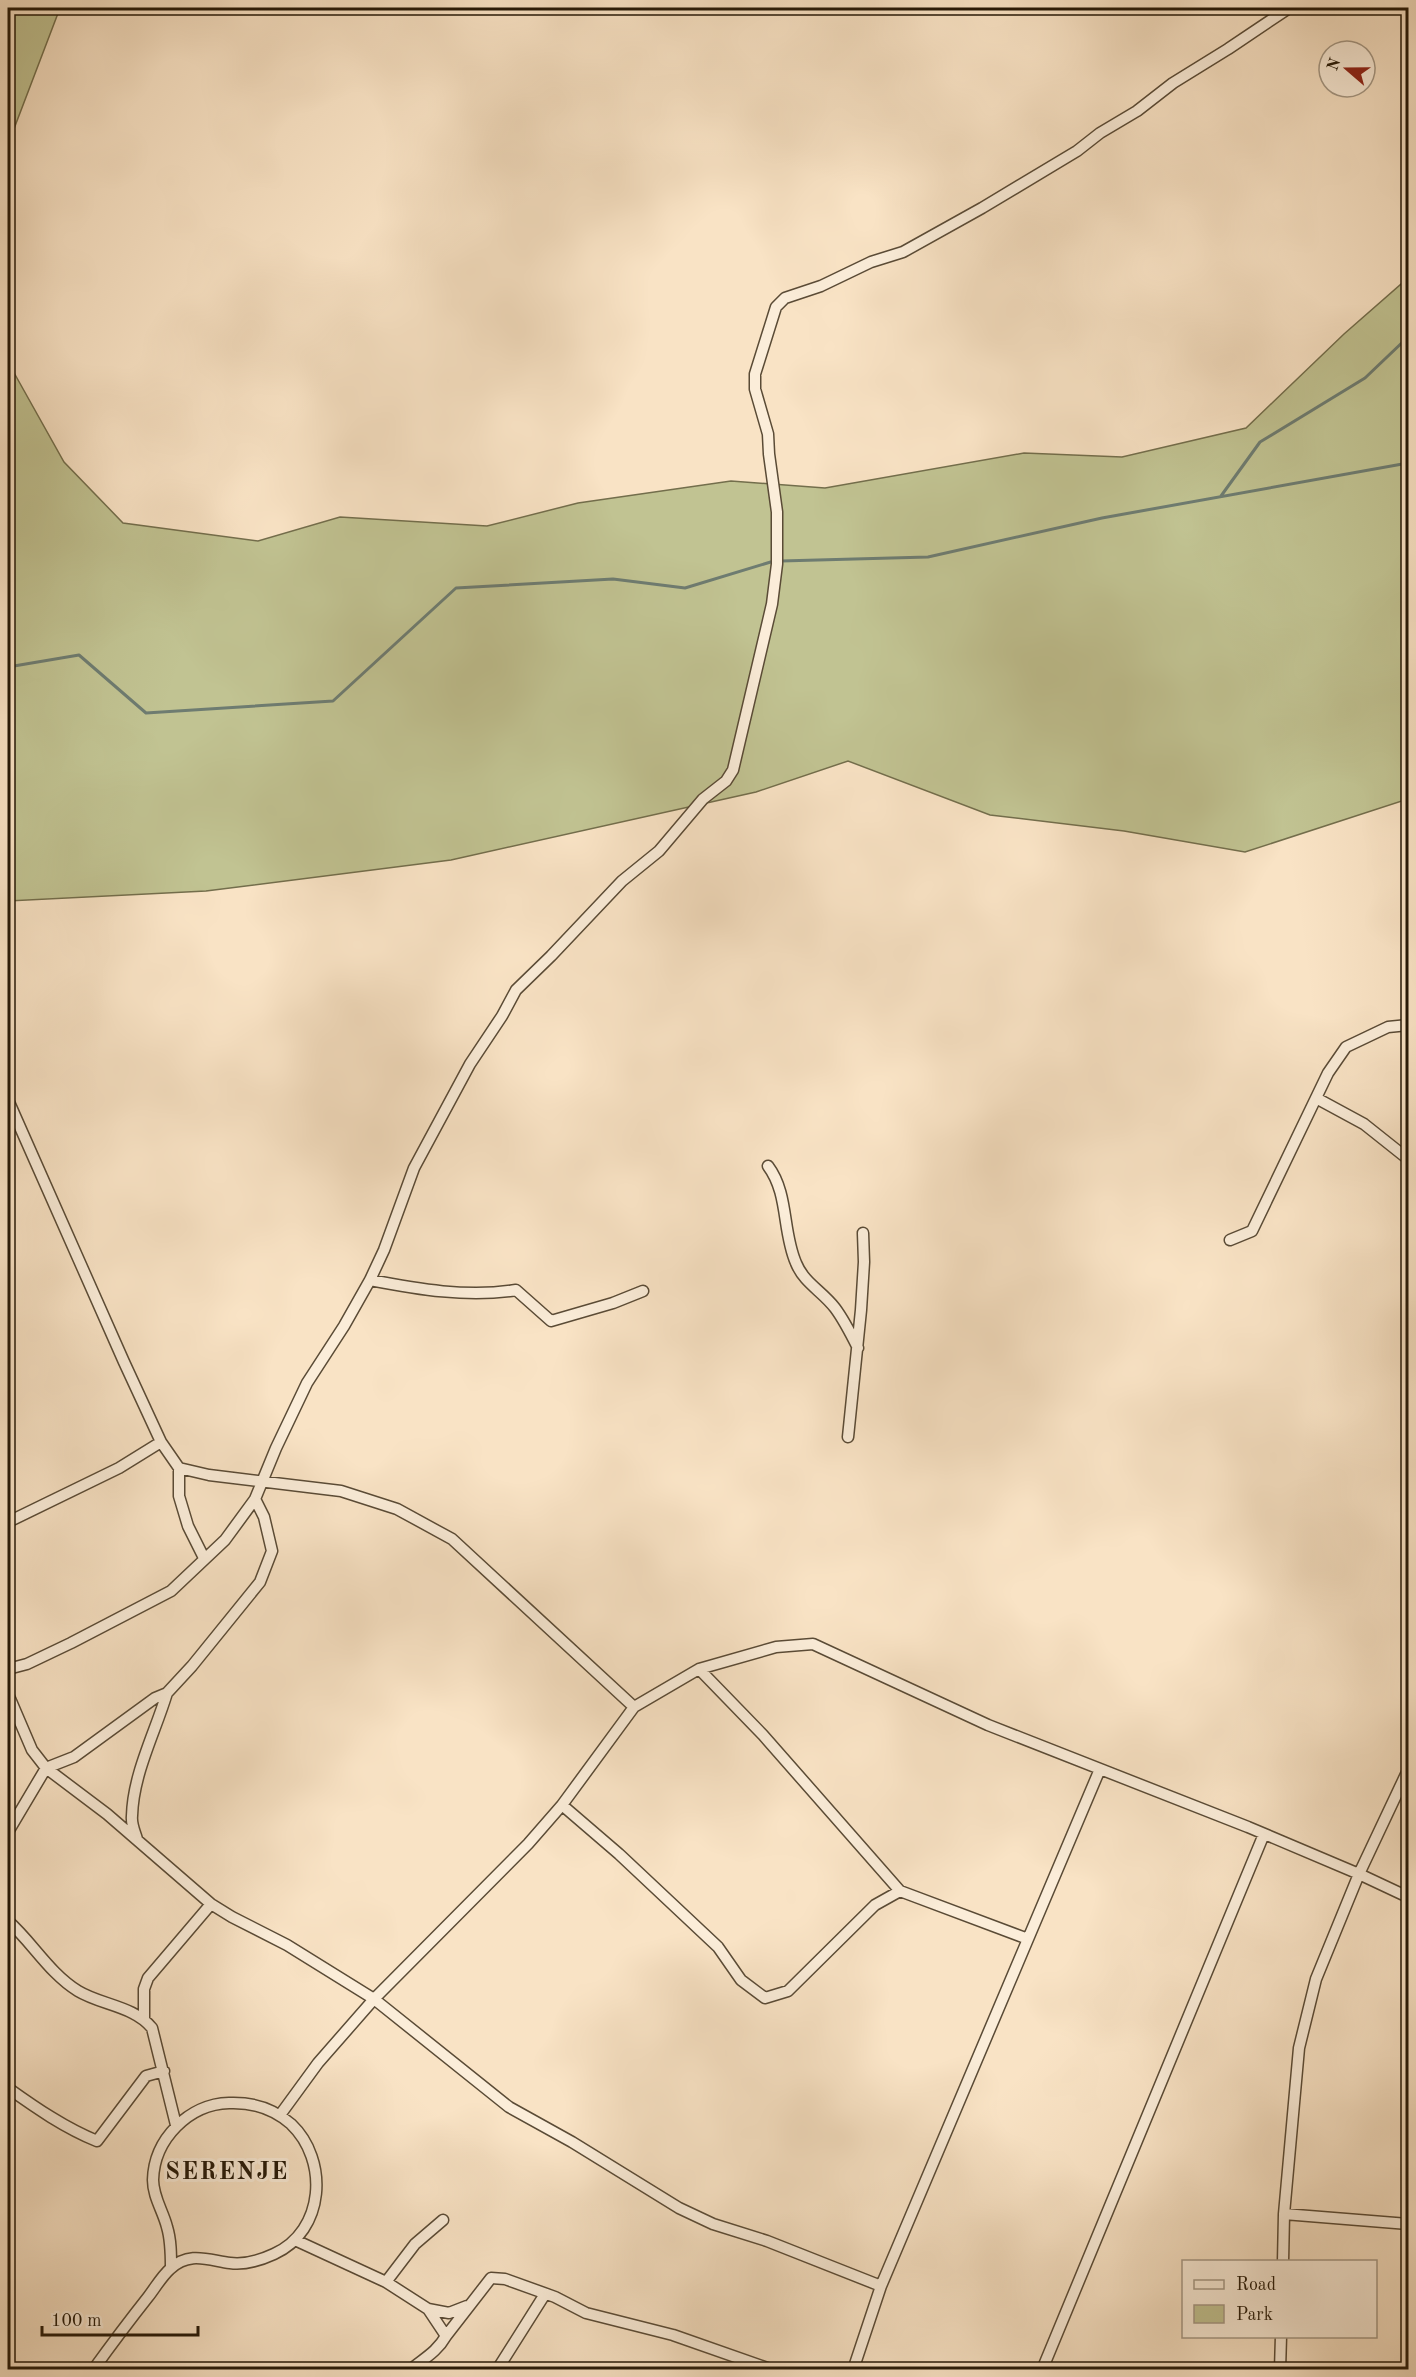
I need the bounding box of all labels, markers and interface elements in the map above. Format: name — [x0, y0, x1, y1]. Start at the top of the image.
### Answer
north arrow — [1317, 39, 1377, 99]
text: N — [1325, 55, 1345, 73]
district label: SERENJE — [165, 2161, 289, 2185]
legend — [1182, 2260, 1377, 2338]
text: Road — [1236, 2276, 1276, 2294]
scale bar — [42, 2299, 198, 2337]
text: Park — [1236, 2306, 1273, 2324]
text: 100 m — [51, 2312, 102, 2330]

